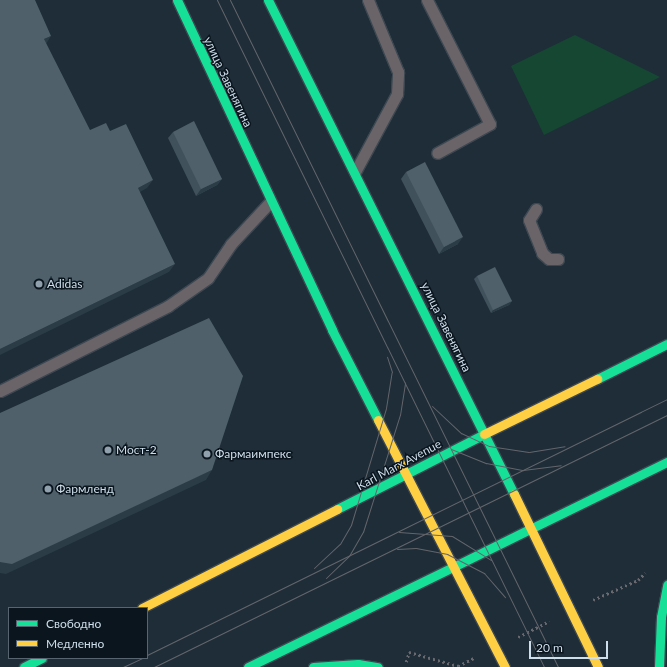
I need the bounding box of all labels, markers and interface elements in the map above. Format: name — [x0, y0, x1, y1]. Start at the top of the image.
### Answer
street label: улица Завенягина — [201, 34, 255, 130]
place label: Adidas — [47, 277, 82, 291]
marker: Adidas — [34, 279, 44, 289]
street label: улица Завенягина — [418, 280, 474, 374]
street label: Karl Marx Avenue — [354, 437, 444, 493]
place label: Мост-2 — [116, 443, 157, 457]
marker: Мост-2 — [103, 445, 113, 455]
place label: Фармаимпекс — [215, 447, 291, 461]
marker: Фармаимпекс — [202, 449, 212, 459]
place label: Фармленд — [56, 482, 114, 496]
marker: Фармленд — [43, 484, 53, 494]
legend — [8, 607, 148, 659]
text: Свободно — [46, 616, 101, 631]
scale bar — [531, 633, 610, 659]
text: Медленно — [46, 636, 104, 651]
text: 20 m — [536, 640, 563, 655]

